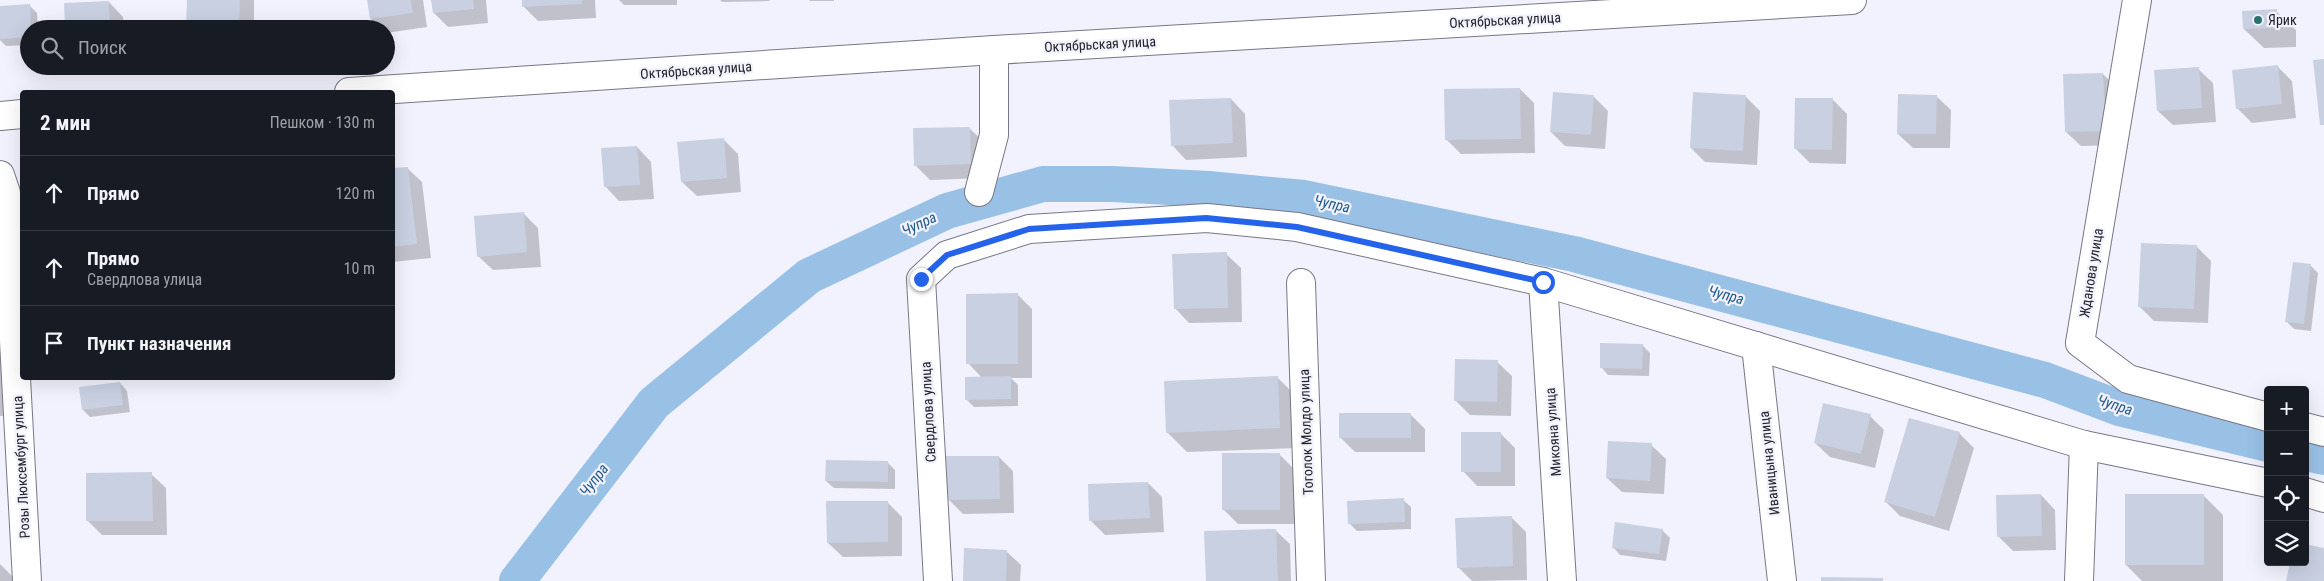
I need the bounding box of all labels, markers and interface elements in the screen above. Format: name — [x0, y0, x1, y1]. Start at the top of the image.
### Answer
street label: Октябрьская улица — [1449, 9, 1561, 31]
place label: Ярик — [2268, 12, 2297, 28]
marker: Ярик — [2252, 14, 2264, 26]
search box — [20, 20, 395, 75]
street label: Октябрьская улица — [1044, 33, 1156, 55]
icon: search — [38, 34, 66, 62]
text: Поиск — [78, 36, 127, 59]
street label: Октябрьская улица — [640, 58, 752, 82]
text: 2 мин — [40, 111, 90, 135]
text: Пешком · 130 m — [270, 113, 375, 132]
icon: ahead — [40, 179, 68, 207]
text: Прямо — [87, 182, 140, 205]
text: 120 m — [336, 184, 375, 203]
water label: Чупра — [1312, 191, 1352, 217]
water label: Чупра — [899, 208, 939, 240]
street label: Жданова улица — [2076, 227, 2106, 319]
text: Прямо — [87, 247, 140, 270]
icon: ahead — [40, 254, 68, 282]
text: 10 m — [343, 259, 375, 278]
route end — [910, 268, 933, 291]
text: Свердлова улица — [87, 270, 202, 289]
route start — [1532, 271, 1555, 294]
water label: Чупра — [1706, 282, 1746, 308]
icon: arrive — [40, 329, 68, 357]
text: Пункт назначения — [87, 332, 231, 355]
street label: Свердлова улица — [917, 361, 939, 463]
street label: Тоголок Молдо улица — [1296, 369, 1316, 495]
map controls — [2264, 386, 2309, 566]
button: + — [2264, 386, 2309, 431]
street label: Микояна улица — [1542, 387, 1564, 477]
water label: Чупра — [2095, 391, 2135, 419]
street label: Розы Люксембург улица — [9, 395, 33, 539]
street label: Иваницына улица — [1756, 410, 1782, 516]
button: − — [2264, 431, 2309, 476]
water label: Чупра — [576, 460, 612, 500]
button: locate — [2264, 476, 2309, 521]
button: layers — [2264, 521, 2309, 566]

